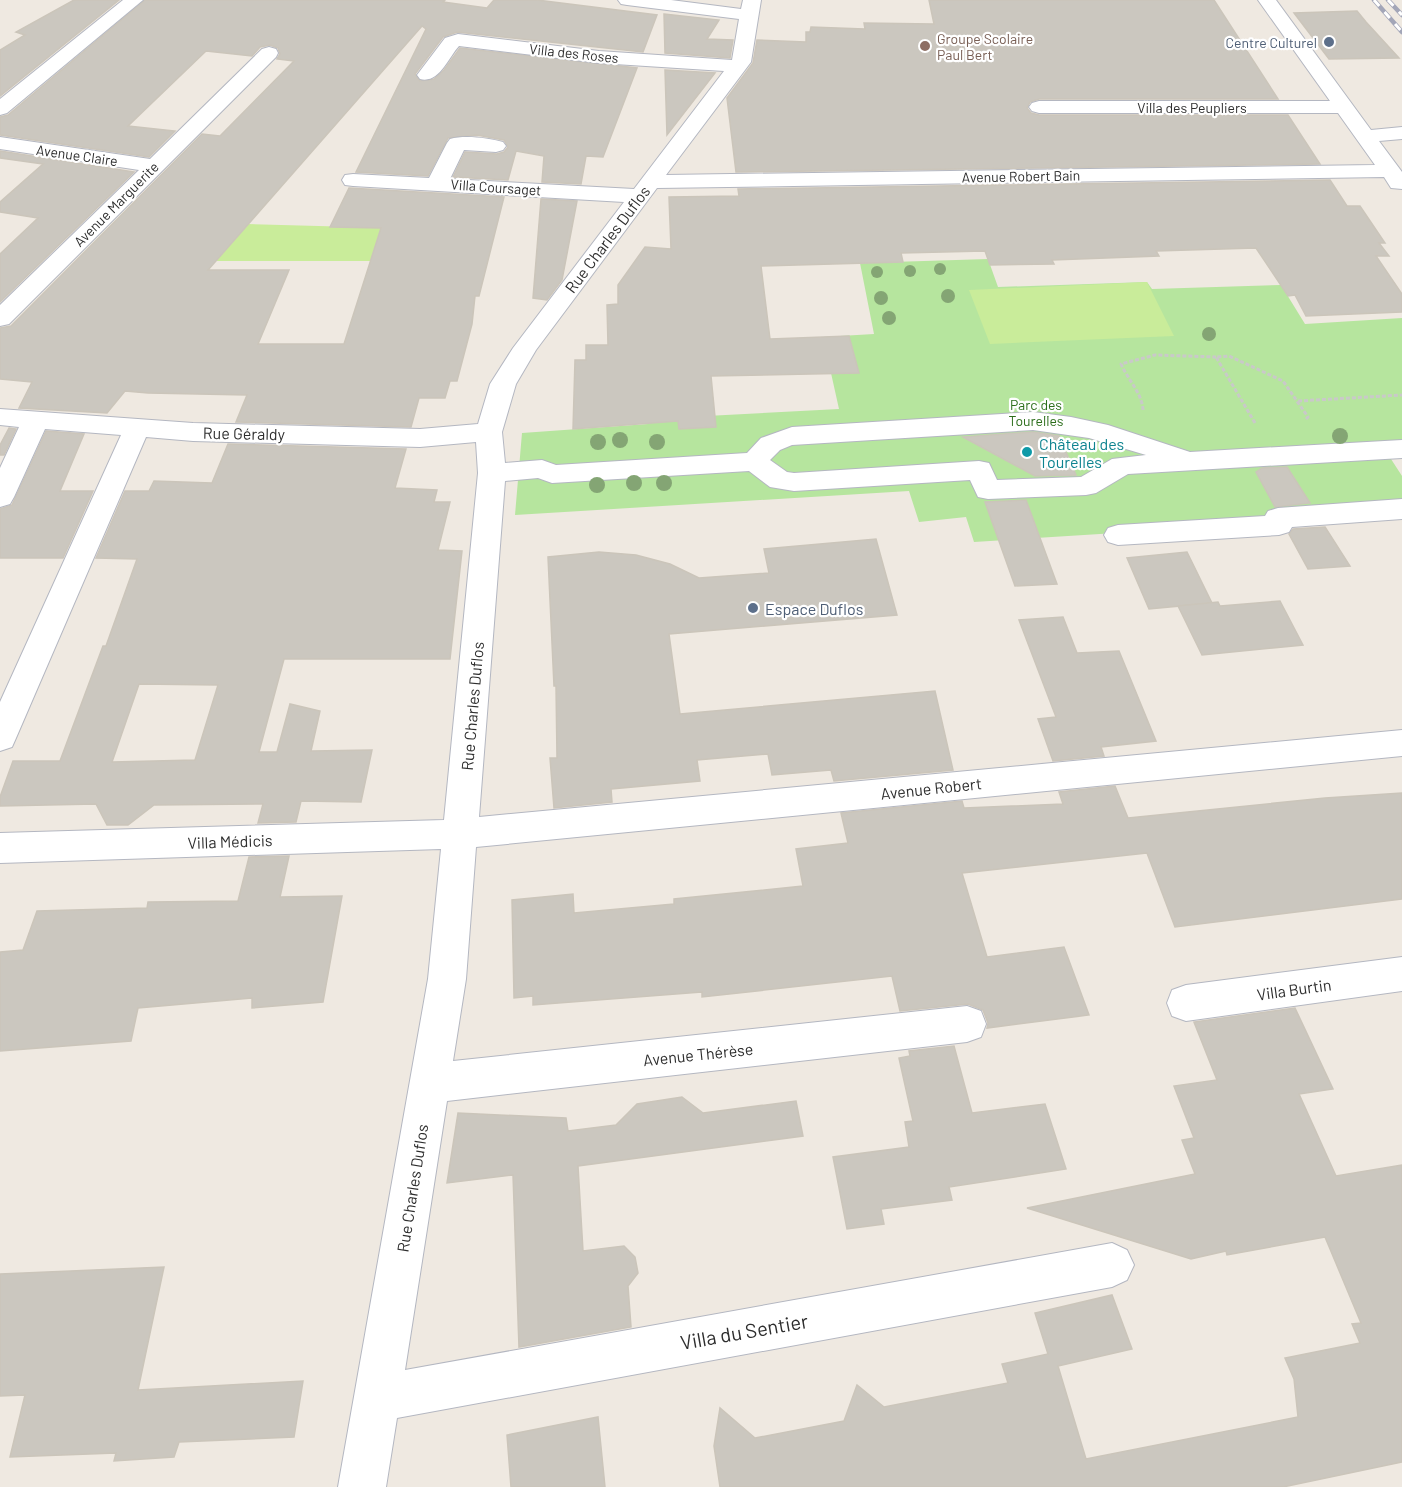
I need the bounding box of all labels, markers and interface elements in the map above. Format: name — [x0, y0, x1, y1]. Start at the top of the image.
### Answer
place label: Groupe Scolaire Paul Bert — [937, 30, 1033, 63]
place label: Centre Culturel — [1226, 34, 1317, 51]
marker: Centre Culturel — [1322, 35, 1336, 49]
marker: Groupe Scolaire Paul Bert — [918, 39, 932, 53]
street label: Villa des Roses — [529, 40, 620, 66]
street label: Villa des Peupliers — [1137, 99, 1247, 116]
street label: Avenue Claire — [35, 141, 119, 169]
street label: Avenue Marguerite — [70, 158, 162, 250]
street label: Avenue Robert Bain — [962, 166, 1080, 186]
street label: Villa Coursaget — [450, 175, 542, 199]
street label: Rue Charles Duflos — [560, 182, 654, 296]
park label: Parc des Tourelles — [1008, 396, 1064, 429]
street label: Rue Géraldy — [203, 423, 286, 443]
place label: Château des Tourelles — [1039, 434, 1124, 471]
marker: Château des Tourelles — [1020, 445, 1034, 459]
place label: Espace Duflos — [765, 599, 863, 618]
marker: Espace Duflos — [746, 601, 760, 615]
street label: Rue Charles Duflos — [457, 641, 487, 771]
street label: Avenue Robert — [880, 773, 982, 803]
street label: Villa Médicis — [187, 830, 273, 852]
street label: Villa Burtin — [1255, 974, 1333, 1004]
street label: Avenue Thérèse — [642, 1039, 754, 1069]
street label: Rue Charles Duflos — [392, 1123, 432, 1253]
street label: Villa du Sentier — [678, 1308, 810, 1354]

